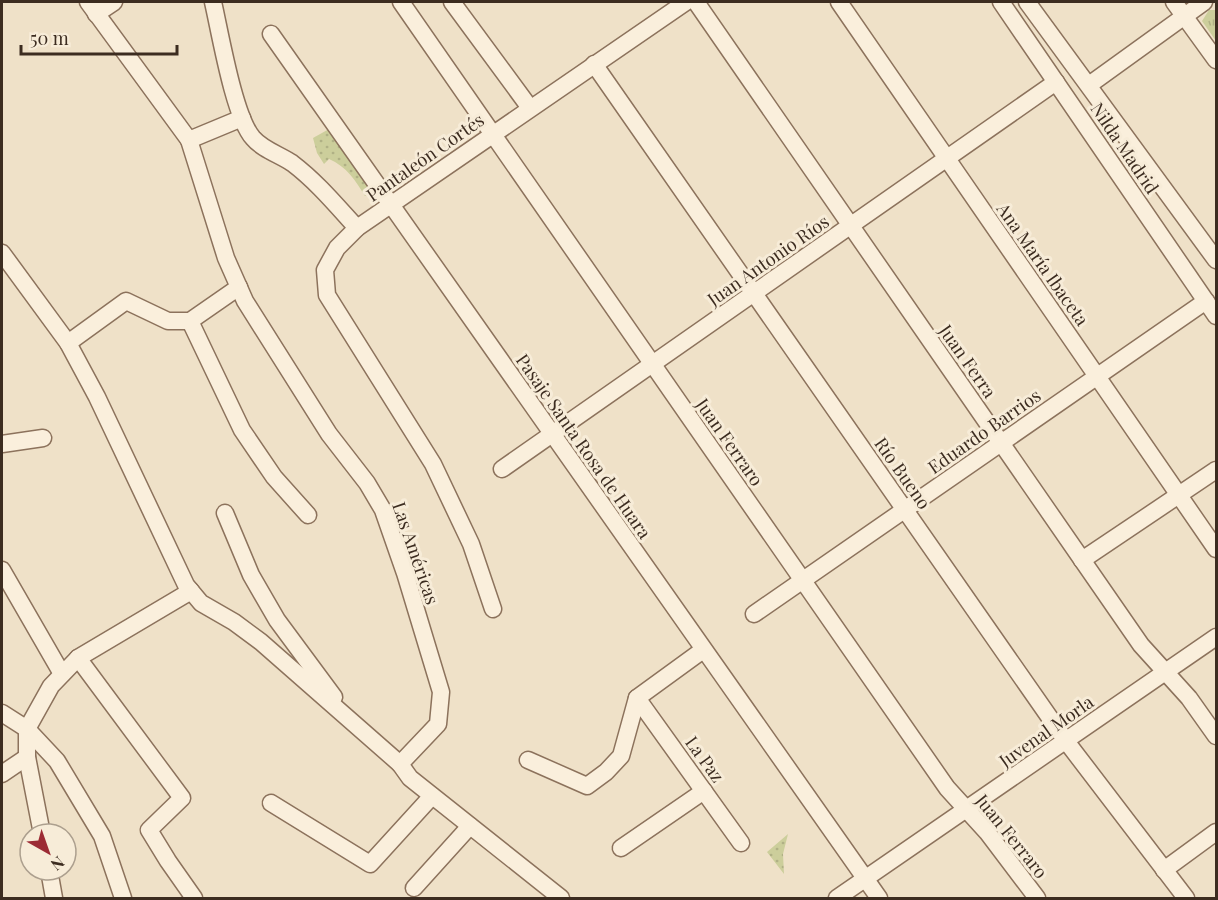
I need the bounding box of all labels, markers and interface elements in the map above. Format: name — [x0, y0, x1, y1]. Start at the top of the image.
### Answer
scale bar — [21, 18, 177, 56]
text: 50 m — [30, 26, 69, 50]
street label: Nilda Madrid — [1086, 98, 1165, 199]
street label: Pantaleón Cortés — [361, 107, 489, 207]
street label: Ana María Ibaceta — [991, 197, 1094, 330]
street label: Juan Antonio Ríos — [702, 209, 834, 311]
street label: Juan Ferra — [933, 319, 1002, 402]
street label: Pasaje Santa Rosa de Huara — [511, 349, 657, 543]
street label: Eduardo Barrios — [923, 383, 1045, 479]
street label: Juan Ferraro — [690, 393, 769, 491]
street label: Río Bueno — [869, 432, 937, 514]
street label: Las Américas — [387, 499, 445, 607]
street label: Juvenal Morla — [993, 690, 1098, 773]
street label: La Paz — [680, 731, 730, 787]
street label: Juan Ferraro — [970, 788, 1053, 883]
north arrow — [18, 822, 78, 882]
text: N — [46, 852, 69, 876]

